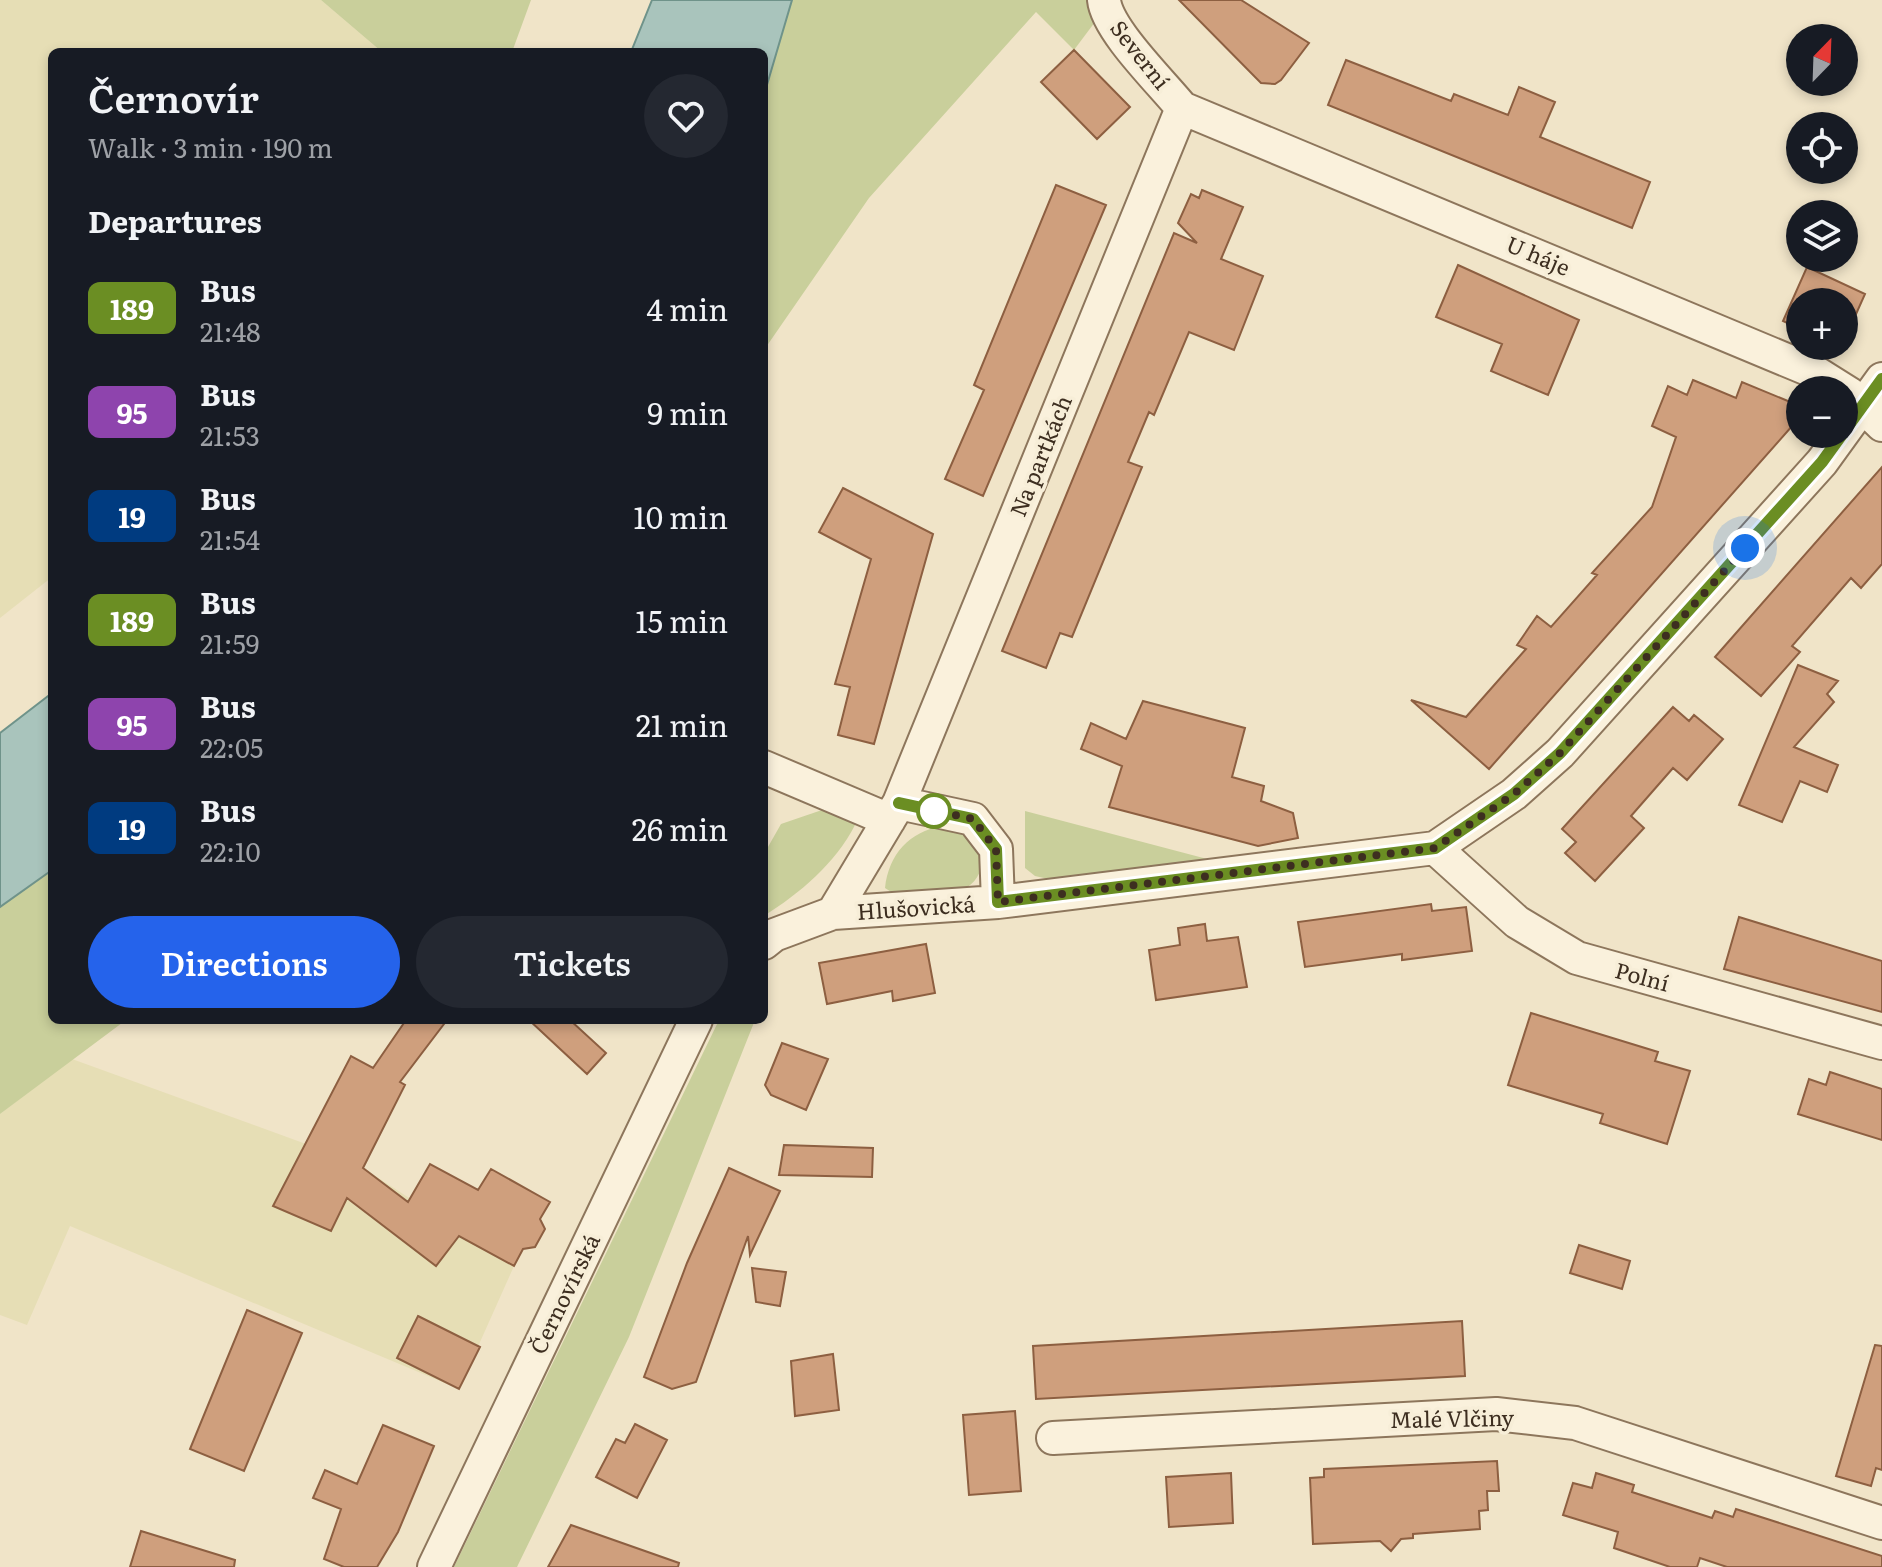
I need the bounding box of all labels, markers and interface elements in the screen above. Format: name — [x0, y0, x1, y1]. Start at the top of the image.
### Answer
street label: Severní — [1103, 12, 1179, 96]
north arrow — [1786, 24, 1858, 96]
map controls — [1786, 24, 1858, 448]
text: Černovír — [88, 68, 259, 125]
button: heart — [644, 74, 728, 158]
button: locate — [1786, 112, 1858, 184]
text: Walk · 3 min · 190 m — [88, 127, 333, 166]
text: Departures — [88, 198, 262, 242]
button: layers — [1786, 200, 1858, 272]
street label: U háje — [1502, 226, 1576, 283]
text: Bus — [200, 267, 256, 311]
text: 4 min — [647, 286, 728, 330]
text: 189 — [110, 287, 154, 329]
button: + — [1786, 288, 1858, 360]
text: 21:48 — [200, 311, 261, 350]
text: Bus — [200, 371, 256, 415]
button: − — [1786, 376, 1858, 448]
text: 9 min — [647, 390, 728, 434]
street label: Na partkách — [1000, 390, 1079, 521]
text: 95 — [116, 391, 148, 433]
text: 21:53 — [200, 415, 260, 454]
text: Bus — [200, 475, 256, 519]
text: 10 min — [634, 494, 728, 538]
text: 19 — [118, 495, 146, 537]
text: 21:54 — [200, 519, 260, 558]
your location — [1725, 528, 1765, 568]
text: Bus — [200, 579, 256, 623]
text: 15 min — [636, 598, 728, 642]
text: 189 — [110, 599, 154, 641]
text: 21:59 — [200, 623, 259, 662]
text: Bus — [200, 683, 256, 727]
text: 21 min — [636, 702, 728, 746]
text: 95 — [116, 703, 148, 745]
text: 22:05 — [200, 727, 263, 766]
text: Bus — [200, 787, 256, 831]
unlabelled marker — [917, 794, 951, 828]
text: 26 min — [632, 806, 728, 850]
text: 19 — [118, 807, 146, 849]
text: 22:10 — [200, 831, 261, 870]
street label: Hlušovická — [856, 886, 976, 927]
button: Directions — [88, 916, 400, 1008]
button: Tickets — [416, 916, 728, 1008]
street label: Polní — [1612, 952, 1673, 999]
street label: Černovírská — [520, 1228, 607, 1359]
street label: Malé Vlčiny — [1390, 1400, 1515, 1435]

